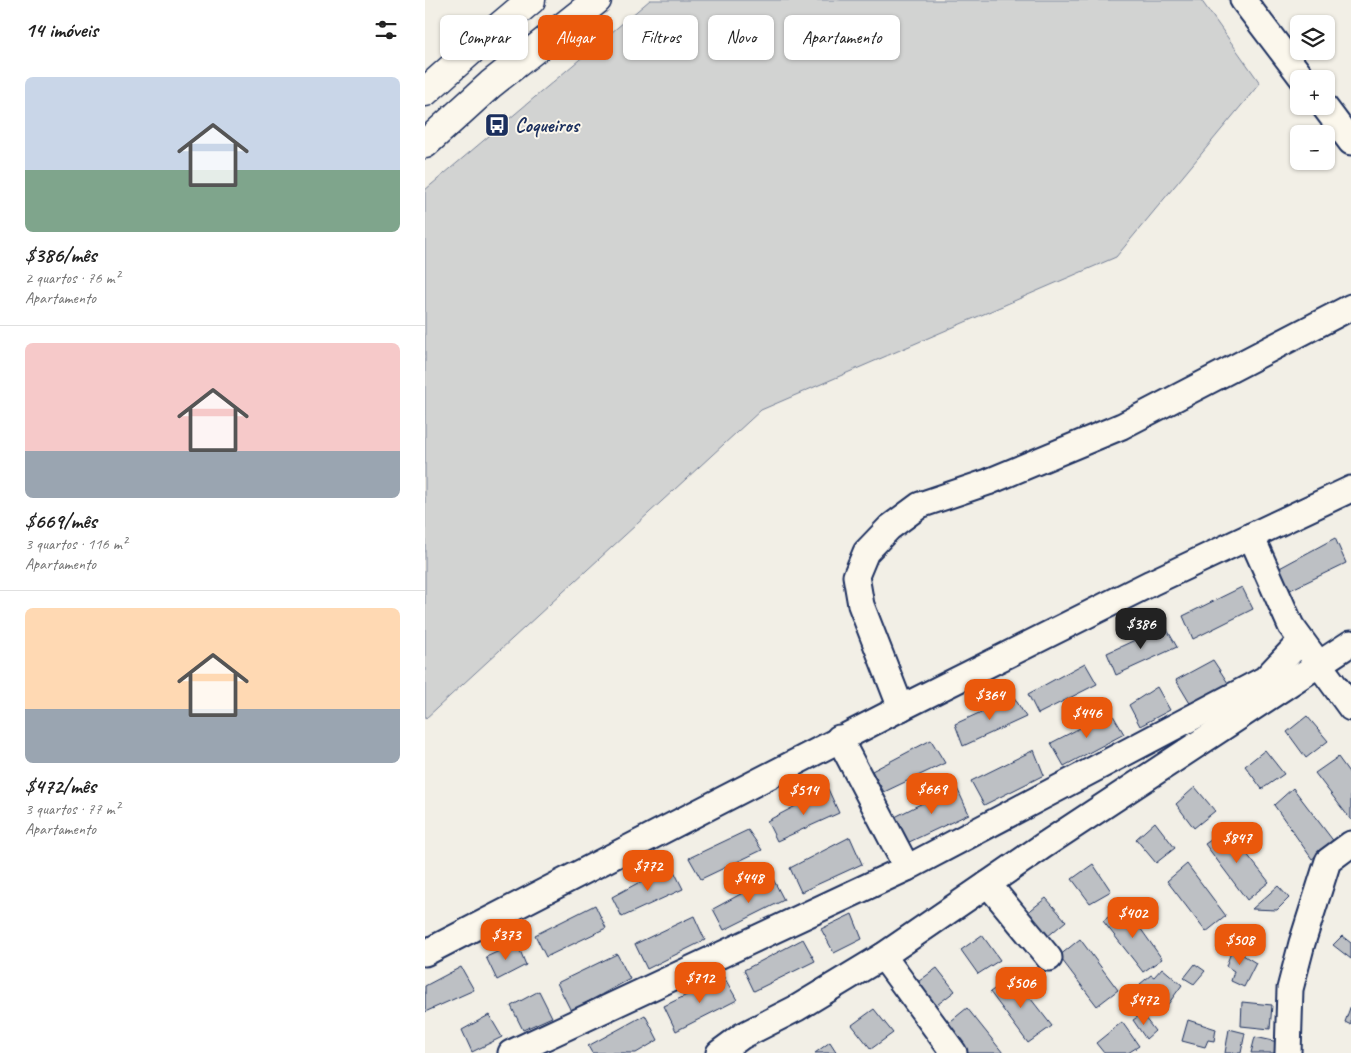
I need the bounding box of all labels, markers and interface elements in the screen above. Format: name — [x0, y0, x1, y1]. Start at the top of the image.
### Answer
chip: Comprar — [440, 15, 528, 60]
chip: Alugar — [538, 15, 613, 60]
chip: Filtros — [623, 15, 698, 60]
chip: Novo — [708, 15, 774, 60]
chip: Apartamento — [784, 15, 900, 60]
map controls — [1290, 15, 1335, 170]
button: layers — [1290, 15, 1335, 60]
icon: filters — [372, 16, 400, 44]
text: 14 imóveis — [25, 17, 98, 43]
button: + — [1290, 70, 1335, 115]
icon: home — [168, 110, 258, 200]
bus stop icon: Coqueiros — [484, 112, 510, 138]
place label: Coqueiros — [515, 113, 581, 138]
button: − — [1290, 125, 1335, 170]
text: $386/mês — [25, 242, 96, 268]
text: 2 quartos · 76 m² — [25, 268, 120, 288]
text: Apartamento — [25, 288, 96, 308]
icon: home — [168, 375, 258, 465]
text: $669/mês — [25, 508, 96, 534]
text: 3 quartos · 116 m² — [25, 534, 127, 554]
text: Apartamento — [25, 554, 96, 574]
pin: $386 — [1111, 608, 1171, 650]
text: $386 — [1126, 614, 1156, 634]
icon: home — [168, 640, 258, 730]
pin: $364 — [960, 678, 1020, 721]
text: $364 — [975, 685, 1005, 705]
pin: $446 — [1057, 696, 1117, 739]
text: $446 — [1072, 703, 1102, 723]
pin: $669 — [902, 772, 962, 815]
text: $472/mês — [25, 773, 96, 799]
pin: $514 — [774, 774, 834, 816]
text: $669 — [917, 779, 947, 799]
text: $514 — [790, 780, 818, 800]
text: 3 quartos · 77 m² — [25, 799, 120, 819]
text: Apartamento — [25, 819, 96, 839]
pin: $847 — [1207, 822, 1267, 864]
text: $847 — [1223, 828, 1251, 848]
pin: $772 — [618, 850, 678, 892]
text: $772 — [634, 856, 662, 876]
pin: $448 — [719, 862, 779, 904]
text: $448 — [735, 868, 763, 888]
pin: $402 — [1103, 896, 1163, 939]
text: $402 — [1119, 903, 1147, 923]
pin: $373 — [476, 918, 536, 961]
pin: $508 — [1210, 924, 1270, 966]
text: $373 — [492, 925, 520, 945]
text: $508 — [1226, 930, 1254, 950]
pin: $712 — [670, 962, 730, 1004]
pin: $506 — [991, 966, 1051, 1009]
text: $712 — [686, 968, 714, 988]
text: $506 — [1007, 973, 1035, 993]
pin: $472 — [1114, 984, 1174, 1026]
text: $472 — [1130, 990, 1158, 1010]

